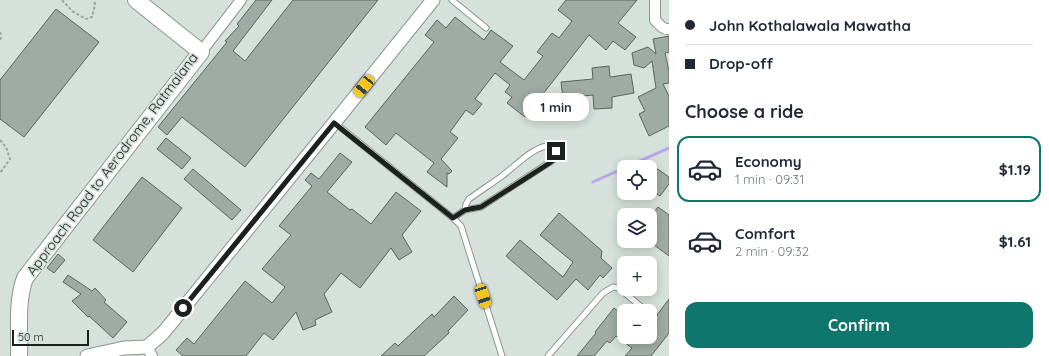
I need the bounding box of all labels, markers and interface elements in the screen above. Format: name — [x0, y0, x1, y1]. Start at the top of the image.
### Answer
text: John Kothalawala Mawatha — [709, 16, 911, 35]
street label: Approach Road to Aerodrome, Ratmalana — [22, 49, 202, 279]
text: Drop-off — [709, 54, 773, 73]
car — [352, 73, 376, 99]
callout: 1 min — [523, 93, 589, 121]
text: 1 min — [540, 99, 572, 115]
text: Choose a ride — [685, 100, 804, 123]
route end — [547, 142, 565, 160]
icon: car — [687, 151, 723, 187]
text: Economy — [735, 152, 802, 171]
map controls — [617, 160, 657, 344]
button: locate — [617, 160, 657, 200]
text: $1.19 — [999, 160, 1031, 179]
text: 1 min · 09:31 — [735, 171, 804, 187]
button: layers — [617, 208, 657, 248]
icon: car — [687, 223, 723, 259]
text: Comfort — [735, 224, 796, 243]
text: $1.61 — [999, 232, 1031, 251]
text: 2 min · 09:32 — [735, 243, 809, 259]
button: + — [617, 256, 657, 296]
car — [474, 283, 492, 309]
route start — [174, 299, 192, 317]
button: Confirm — [685, 302, 1033, 348]
button: − — [617, 304, 657, 344]
scale bar — [12, 328, 89, 347]
text: 50 m — [18, 330, 44, 344]

